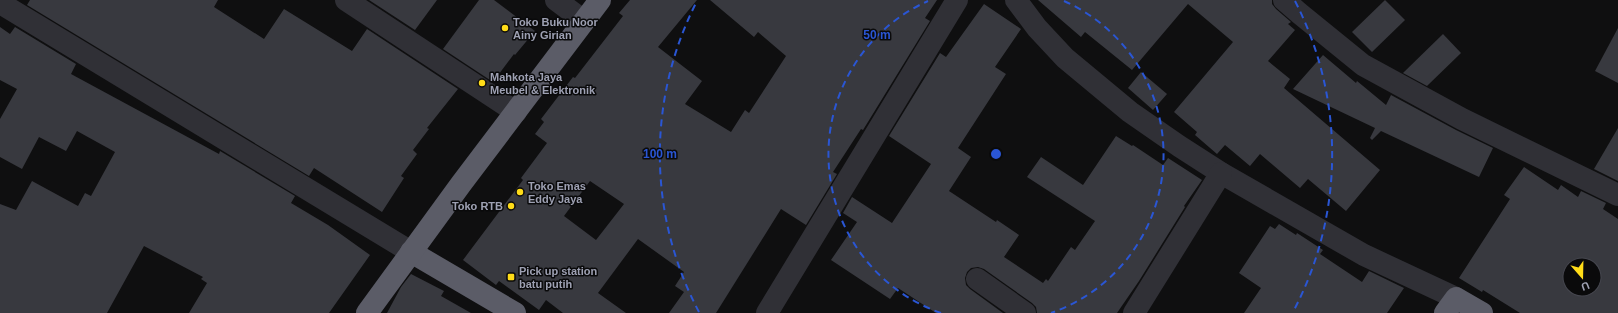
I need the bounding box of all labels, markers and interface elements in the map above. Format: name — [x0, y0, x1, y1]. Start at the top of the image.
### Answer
place label: Toko Buku Noor Ainy Girian — [513, 16, 598, 41]
marker: Toko Buku Noor Ainy Girian — [500, 23, 510, 33]
text: 50 m — [863, 28, 891, 42]
place label: Mahkota Jaya Meubel & Elektronik — [490, 71, 596, 96]
marker: Mahkota Jaya Meubel & Elektronik — [477, 78, 487, 88]
text: 100 m — [643, 147, 677, 161]
centre of rings — [989, 147, 1003, 161]
place label: Toko Emas Eddy Jaya — [528, 180, 586, 205]
marker: Toko Emas Eddy Jaya — [515, 187, 525, 197]
place label: Toko RTB — [452, 200, 503, 212]
marker: Toko RTB — [506, 201, 516, 211]
north arrow — [1562, 257, 1602, 297]
place label: Pick up station batu putih — [519, 265, 598, 290]
marker: Pick up station batu putih — [506, 272, 516, 282]
text: U — [1580, 279, 1591, 293]

